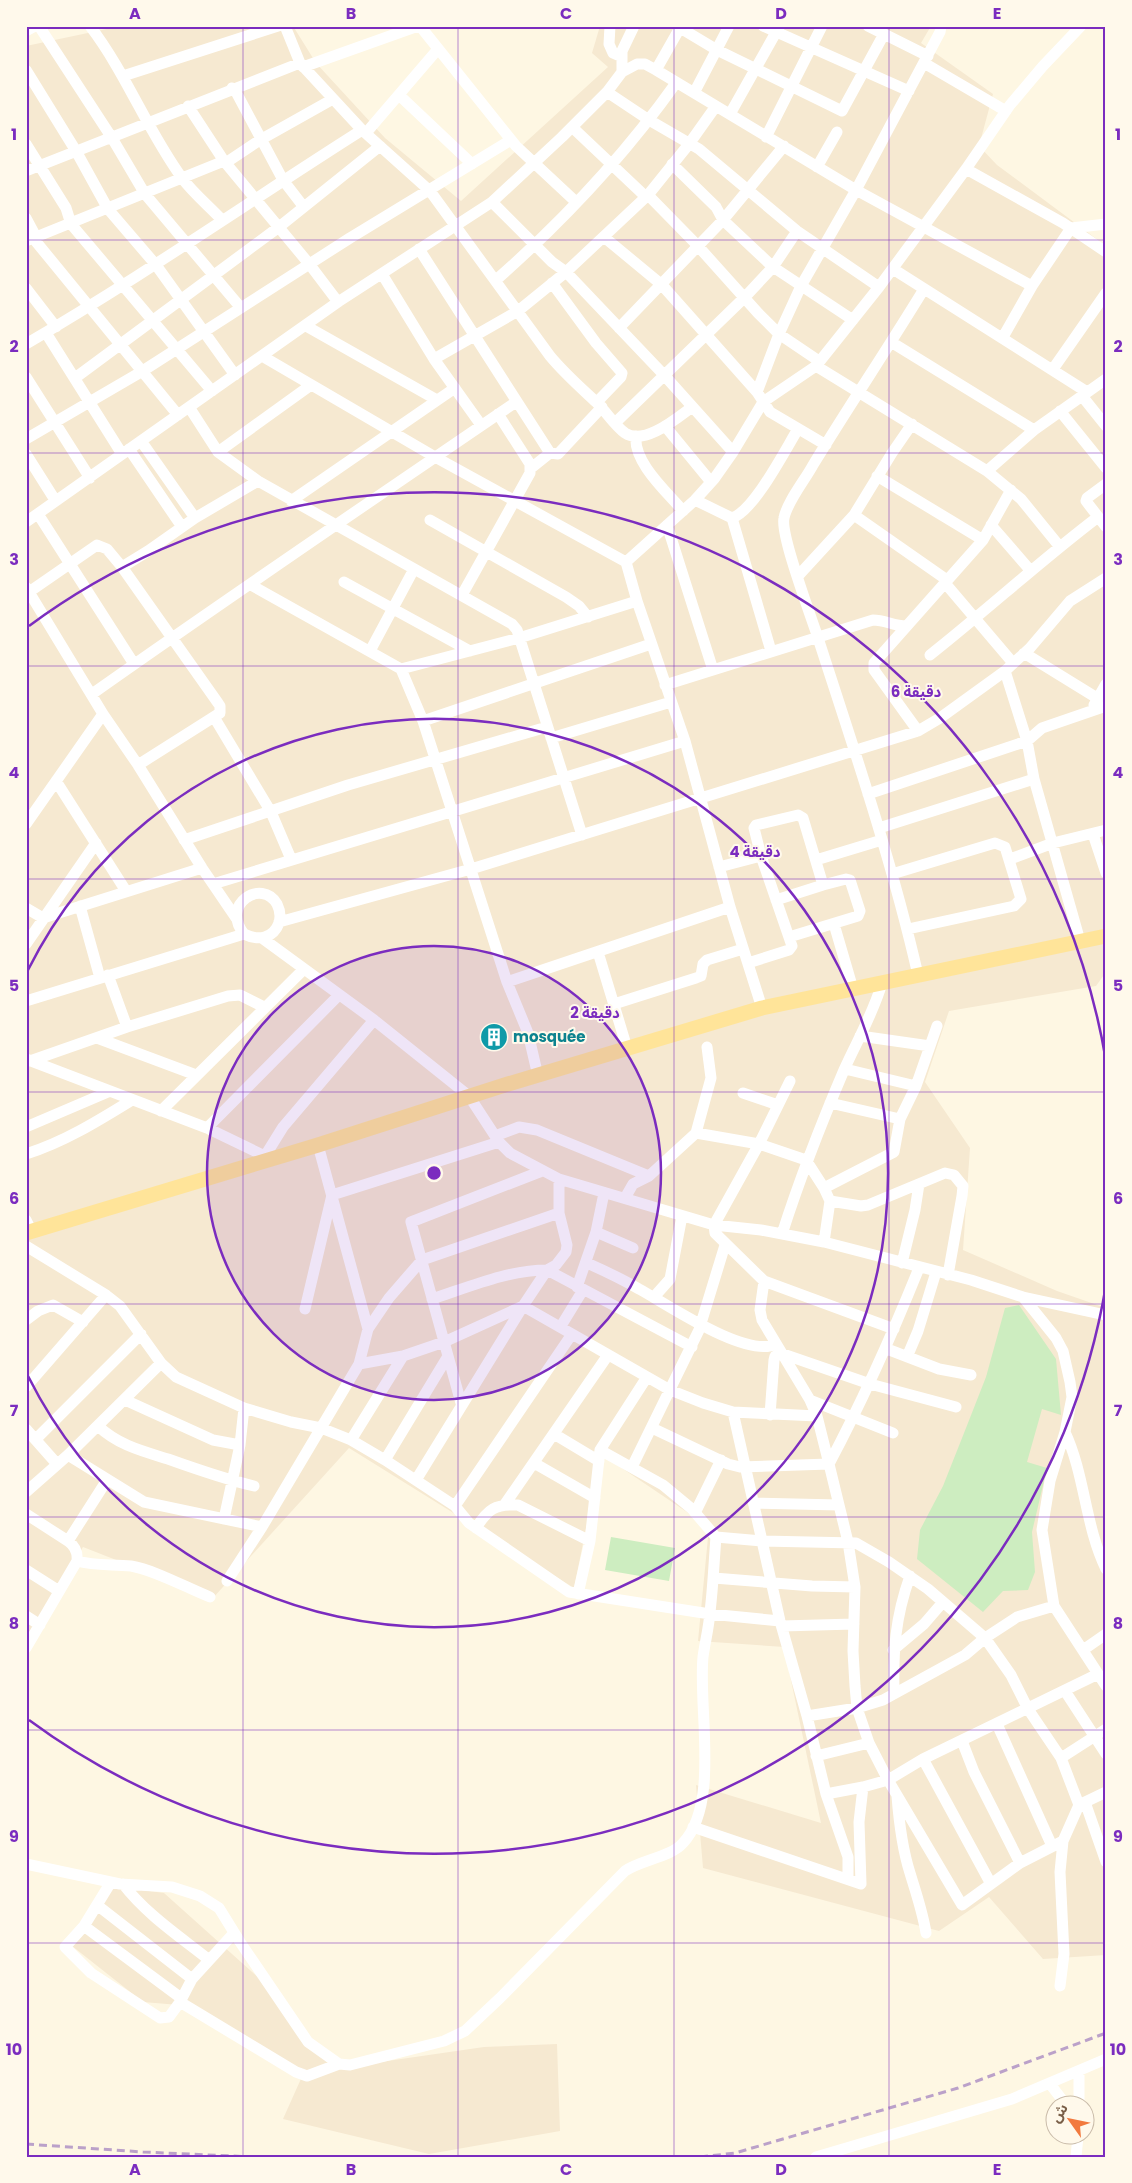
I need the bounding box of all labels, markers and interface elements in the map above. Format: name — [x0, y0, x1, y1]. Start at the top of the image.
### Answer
text: A — [129, 2, 141, 25]
text: B — [346, 2, 356, 25]
text: C — [560, 2, 572, 25]
text: D — [775, 2, 787, 25]
text: E — [993, 2, 1001, 25]
text: 1 — [11, 123, 17, 146]
text: 1 — [1115, 123, 1121, 146]
text: 2 — [9, 335, 19, 358]
text: 2 — [1113, 335, 1123, 358]
text: 3 — [9, 548, 19, 571]
text: 3 — [1113, 548, 1123, 571]
text: 6 دقيقة — [891, 681, 941, 702]
text: 4 — [9, 761, 20, 784]
text: 4 — [1113, 761, 1124, 784]
text: 4 دقيقة — [729, 841, 781, 862]
text: 5 — [9, 974, 19, 997]
text: 5 — [1113, 974, 1123, 997]
text: 2 دقيقة — [570, 1002, 620, 1023]
building icon: mosquée — [479, 1022, 509, 1052]
place label: mosquée — [513, 1026, 586, 1047]
centre of rings — [425, 1164, 443, 1182]
text: 6 — [9, 1187, 19, 1210]
text: 6 — [1113, 1187, 1123, 1210]
text: 7 — [10, 1399, 19, 1422]
text: 7 — [1114, 1399, 1123, 1422]
text: 8 — [9, 1612, 19, 1635]
text: 8 — [1113, 1612, 1123, 1635]
text: 9 — [9, 1825, 19, 1848]
text: 9 — [1113, 1825, 1123, 1848]
text: 10 — [6, 2038, 22, 2061]
text: 10 — [1110, 2038, 1126, 2061]
north arrow — [1044, 2096, 1094, 2146]
text: ش — [1045, 2099, 1073, 2126]
text: A — [129, 2158, 141, 2181]
text: B — [346, 2158, 356, 2181]
text: C — [560, 2158, 572, 2181]
text: D — [775, 2158, 787, 2181]
text: E — [993, 2158, 1001, 2181]

